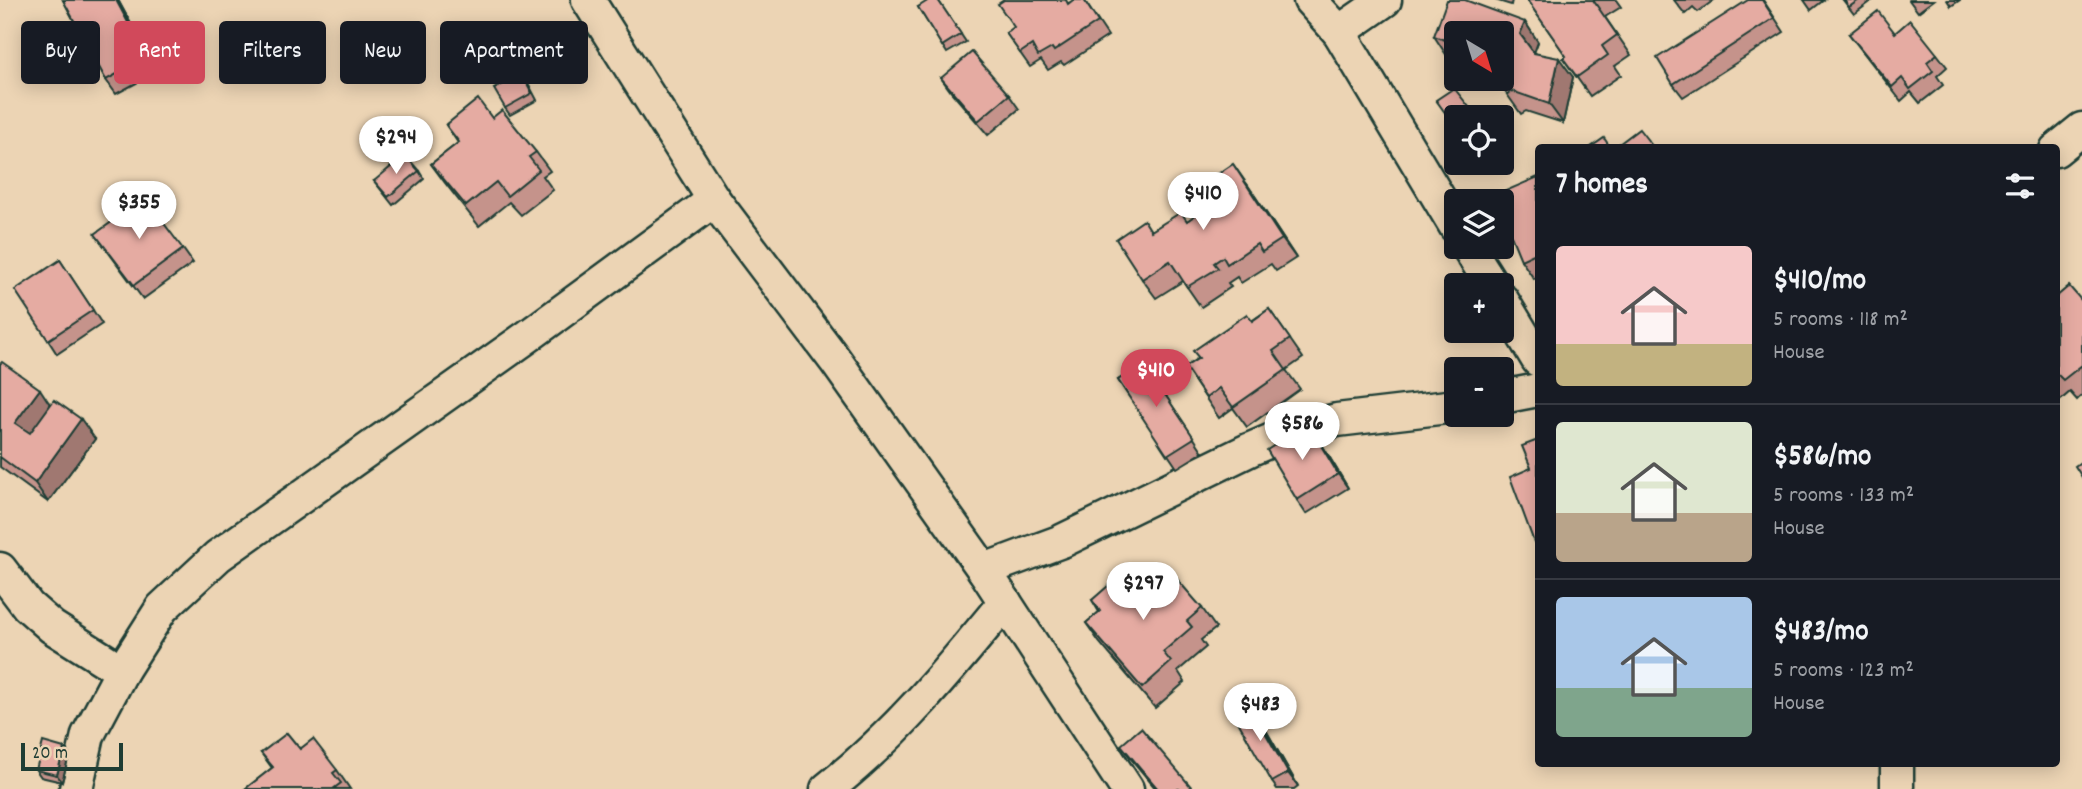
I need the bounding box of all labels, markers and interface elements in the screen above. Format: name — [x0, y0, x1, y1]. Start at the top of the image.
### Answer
chip: Buy — [21, 21, 100, 84]
chip: Rent — [114, 21, 205, 84]
chip: Filters — [219, 21, 326, 84]
chip: New — [340, 21, 426, 84]
chip: Apartment — [440, 21, 588, 84]
north arrow — [1444, 21, 1514, 91]
map controls — [1444, 21, 1514, 427]
button: locate — [1444, 105, 1514, 175]
pin: $294 — [355, 116, 437, 176]
text: $294 — [375, 122, 417, 155]
text: 7 homes — [1556, 165, 1648, 208]
icon: filters — [2001, 167, 2039, 205]
pin: $410 — [1162, 173, 1244, 232]
text: $410 — [1184, 178, 1222, 211]
pin: $355 — [98, 182, 180, 241]
text: $355 — [117, 187, 161, 220]
button: layers — [1444, 189, 1514, 259]
text: $410/mo — [1773, 261, 1866, 304]
button: + — [1444, 273, 1514, 343]
icon: home — [1612, 274, 1696, 358]
text: 5 rooms · 118 m² — [1773, 304, 1908, 337]
text: House — [1773, 337, 1825, 370]
pin: $410 — [1115, 350, 1197, 409]
text: $410 — [1137, 355, 1175, 388]
button: − — [1444, 357, 1514, 427]
pin: $586 — [1261, 402, 1343, 462]
text: $586 — [1281, 408, 1323, 441]
text: $586/mo — [1773, 437, 1871, 480]
icon: home — [1612, 450, 1696, 534]
text: 5 rooms · 133 m² — [1773, 480, 1914, 513]
text: House — [1773, 513, 1825, 546]
pin: $297 — [1102, 562, 1184, 622]
text: $297 — [1122, 568, 1164, 601]
text: $483/mo — [1773, 612, 1869, 655]
icon: home — [1612, 625, 1696, 709]
text: 5 rooms · 123 m² — [1773, 655, 1914, 688]
pin: $483 — [1219, 684, 1301, 743]
text: House — [1773, 688, 1825, 721]
text: $483 — [1240, 689, 1280, 722]
scale bar — [21, 740, 122, 772]
text: 20 m — [32, 741, 68, 768]

